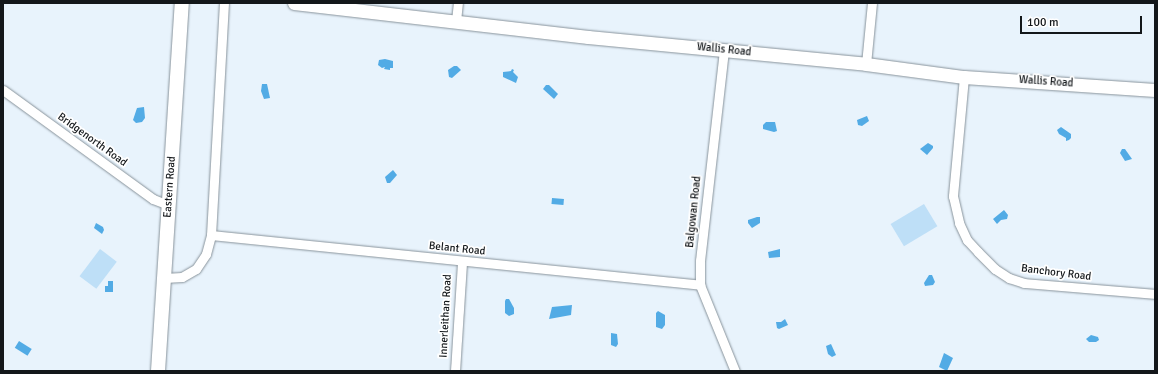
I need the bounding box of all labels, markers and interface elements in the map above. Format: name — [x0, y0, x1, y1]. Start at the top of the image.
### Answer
scale bar — [1022, 8, 1144, 34]
text: 100 m — [1027, 15, 1059, 30]
street label: Wallis Road — [696, 41, 752, 59]
street label: Wallis Road — [1018, 74, 1074, 90]
street label: Bridgenorth Road — [55, 110, 129, 170]
street label: Eastern Road — [161, 156, 179, 218]
street label: Balgowan Road — [684, 175, 704, 249]
street label: Belant Road — [428, 239, 486, 259]
street label: Banchory Road — [1020, 262, 1092, 284]
street label: Innerleithan Road — [437, 274, 455, 358]

